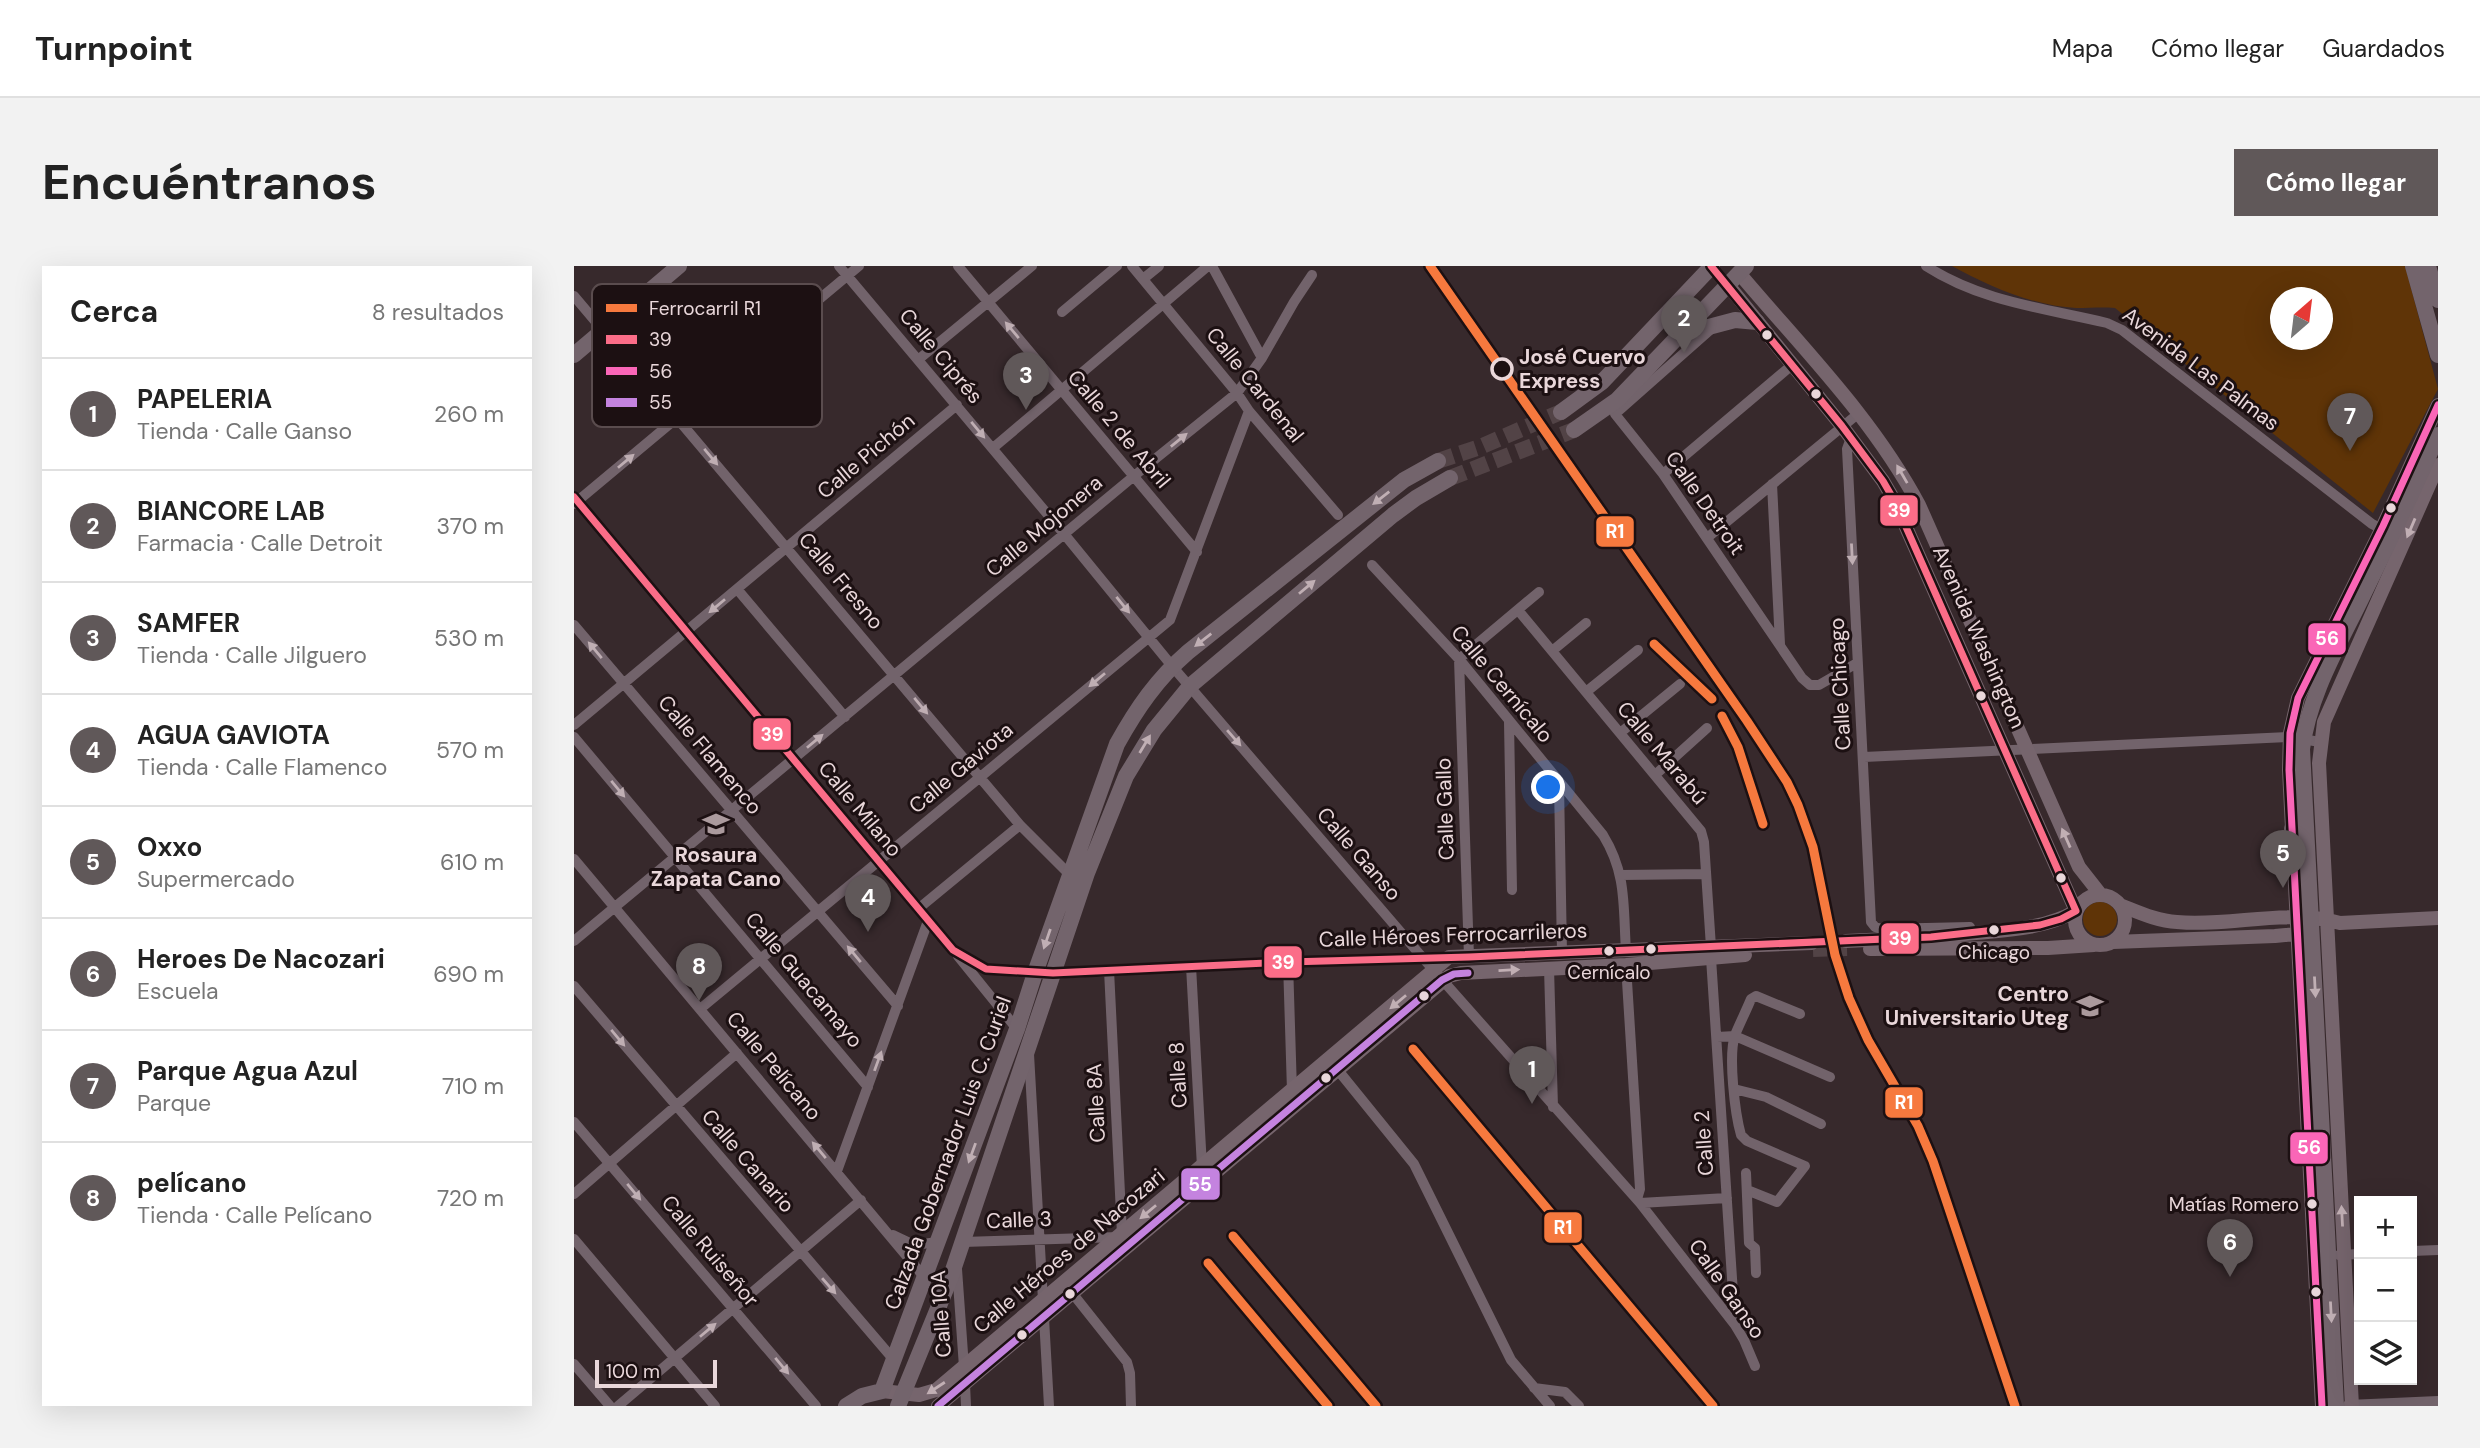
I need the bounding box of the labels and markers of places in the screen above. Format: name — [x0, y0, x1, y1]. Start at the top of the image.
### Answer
pin: 2 — [1661, 295, 1707, 353]
unlabelled marker — [1760, 328, 1774, 342]
place label: José Cuervo Express — [1519, 343, 1646, 395]
pin: 3 — [1003, 352, 1049, 410]
marker: José Cuervo Express — [1491, 358, 1513, 380]
unlabelled marker — [1809, 387, 1823, 401]
pin: 7 — [2327, 393, 2373, 451]
unlabelled marker — [2384, 501, 2398, 515]
unlabelled marker — [1974, 689, 1988, 703]
school or university icon: Rosaura Zapata Cano — [701, 809, 731, 839]
pin: 5 — [2260, 830, 2306, 888]
place label: Rosaura Zapata Cano — [651, 841, 781, 893]
unlabelled marker — [2054, 871, 2068, 885]
pin: 4 — [845, 874, 891, 932]
marker: Chicago — [1987, 923, 2001, 937]
place label: Chicago — [1958, 940, 2030, 965]
unlabelled marker — [1644, 942, 1658, 956]
pin: 8 — [676, 943, 722, 1001]
marker: Cernícalo — [1602, 944, 1616, 958]
place label: Cernícalo — [1567, 960, 1651, 985]
place label: Centro Universitario Uteg — [1885, 980, 2069, 1032]
unlabelled marker — [1417, 989, 1431, 1003]
school or university icon: Centro Universitario Uteg — [2075, 991, 2105, 1021]
pin: 1 — [1509, 1046, 1555, 1104]
unlabelled marker — [1319, 1071, 1333, 1085]
place label: Matías Romero — [2169, 1192, 2299, 1217]
marker: Matías Romero — [2305, 1197, 2319, 1211]
pin: 6 — [2207, 1219, 2253, 1277]
unlabelled marker — [2309, 1285, 2323, 1299]
unlabelled marker — [1063, 1287, 1077, 1301]
unlabelled marker — [1015, 1328, 1029, 1342]

